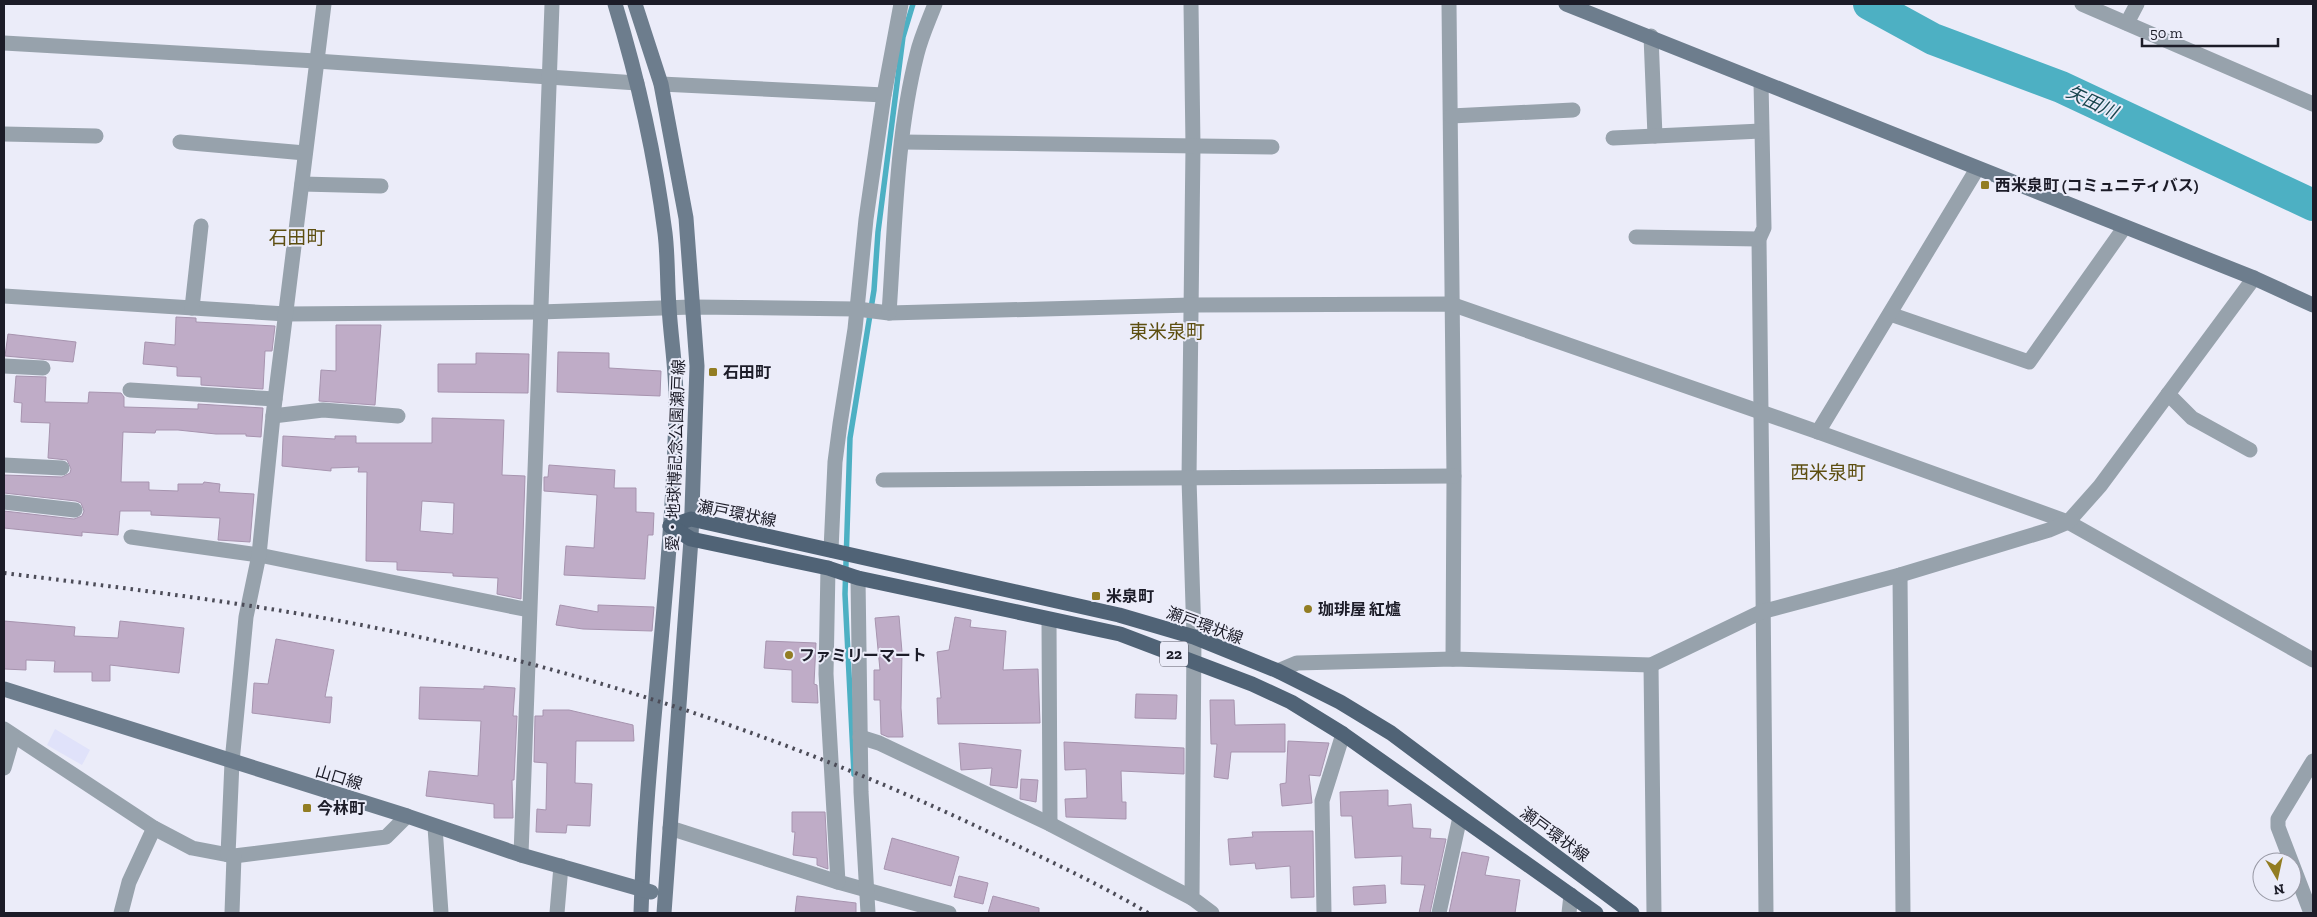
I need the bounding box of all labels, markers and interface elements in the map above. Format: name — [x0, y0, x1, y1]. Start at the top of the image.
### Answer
scale bar — [2142, 15, 2278, 47]
text: 50 m — [2150, 24, 2183, 42]
water label: 矢田川 — [2063, 81, 2123, 124]
place label: 西米泉町 (コミュニティバス) — [1995, 176, 2199, 195]
marker: 西米泉町 (コミュニティバス) — [1979, 179, 1991, 191]
district label: 石田町 — [268, 226, 326, 249]
district label: 東米泉町 — [1129, 320, 1205, 343]
street label: 愛・地球博記念公園瀬戸線 — [663, 359, 688, 551]
place label: 石田町 — [723, 363, 771, 382]
marker: 石田町 — [707, 366, 719, 378]
district label: 西米泉町 — [1790, 461, 1866, 484]
street label: 瀬戸環状線 — [696, 497, 778, 530]
place label: 米泉町 — [1106, 587, 1154, 606]
marker: 米泉町 — [1090, 590, 1102, 602]
place label: 珈琲屋 紅爐 — [1318, 600, 1401, 619]
street label: 瀬戸環状線 — [1164, 603, 1246, 648]
marker: 珈琲屋 紅爐 — [1302, 603, 1314, 615]
road number: 22 — [1160, 642, 1188, 666]
place label: ファミリーマート — [799, 646, 927, 665]
marker: ファミリーマート — [783, 649, 795, 661]
street label: 山口線 — [313, 761, 365, 794]
place label: 今林町 — [317, 799, 365, 818]
marker: 今林町 — [301, 802, 313, 814]
street label: 瀬戸環状線 — [1517, 803, 1593, 866]
north arrow — [2252, 852, 2302, 902]
text: N — [2272, 880, 2286, 899]

